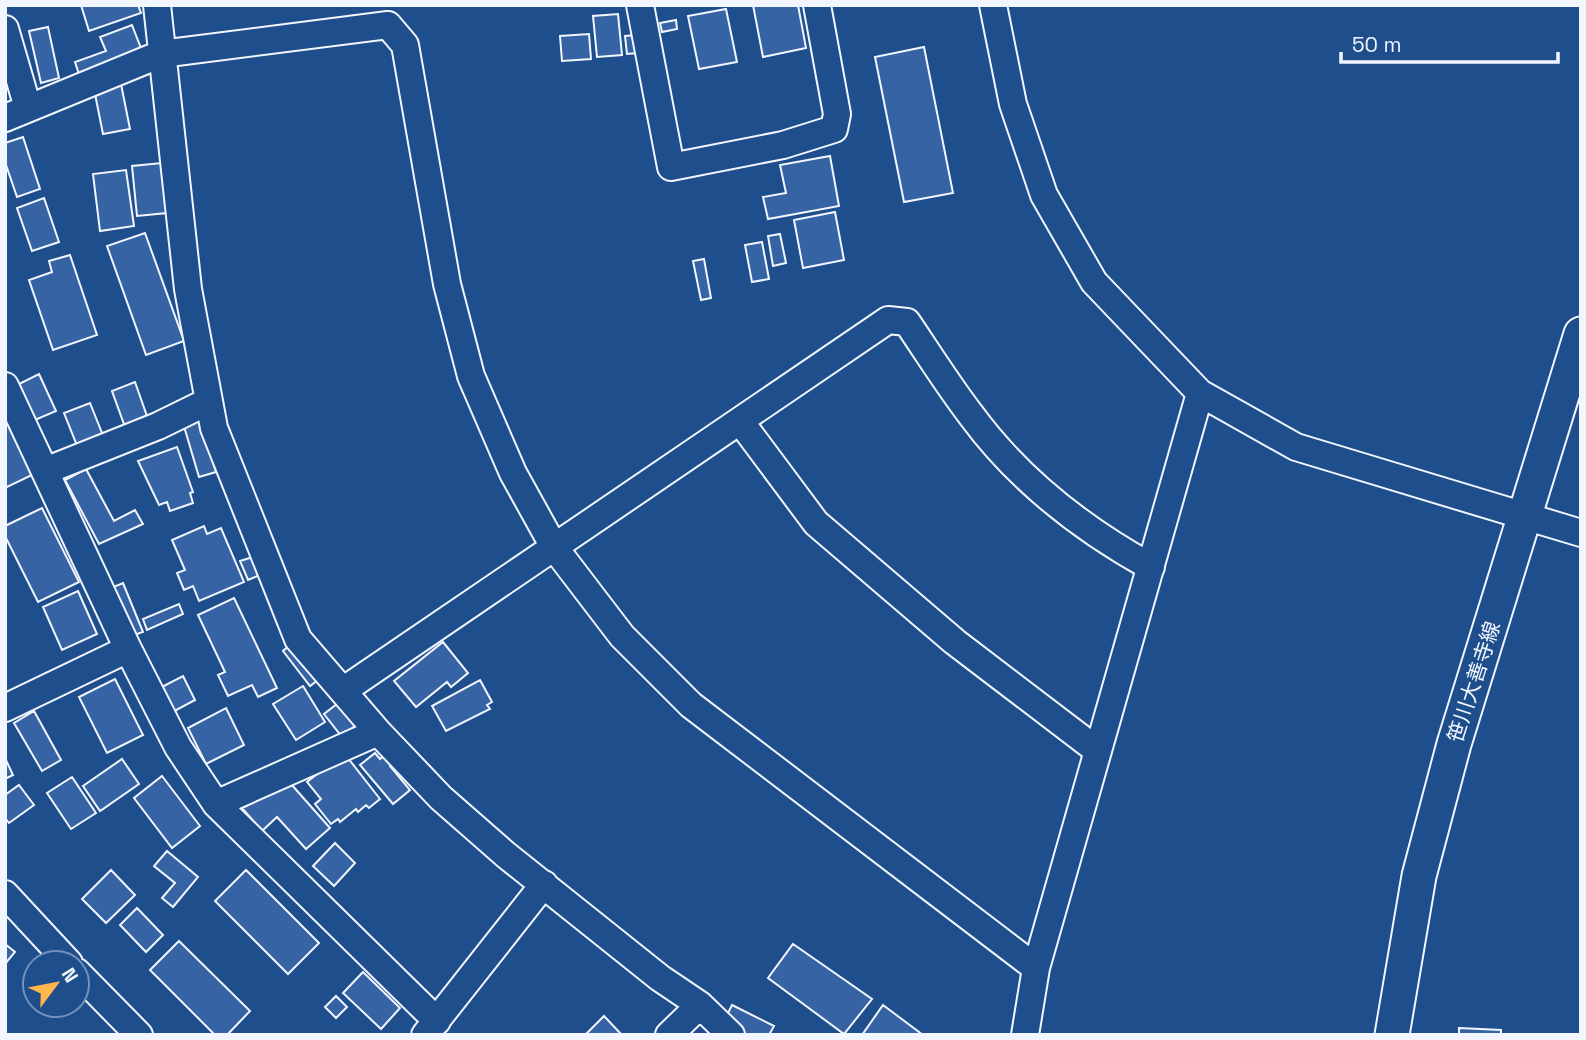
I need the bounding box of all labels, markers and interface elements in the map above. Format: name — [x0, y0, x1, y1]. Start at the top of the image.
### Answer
scale bar — [1341, 21, 1558, 65]
text: 50 m — [1352, 31, 1402, 58]
street label: 笹川大善寺線 — [1441, 618, 1506, 746]
north arrow — [21, 949, 91, 1019]
text: N — [56, 963, 84, 987]

